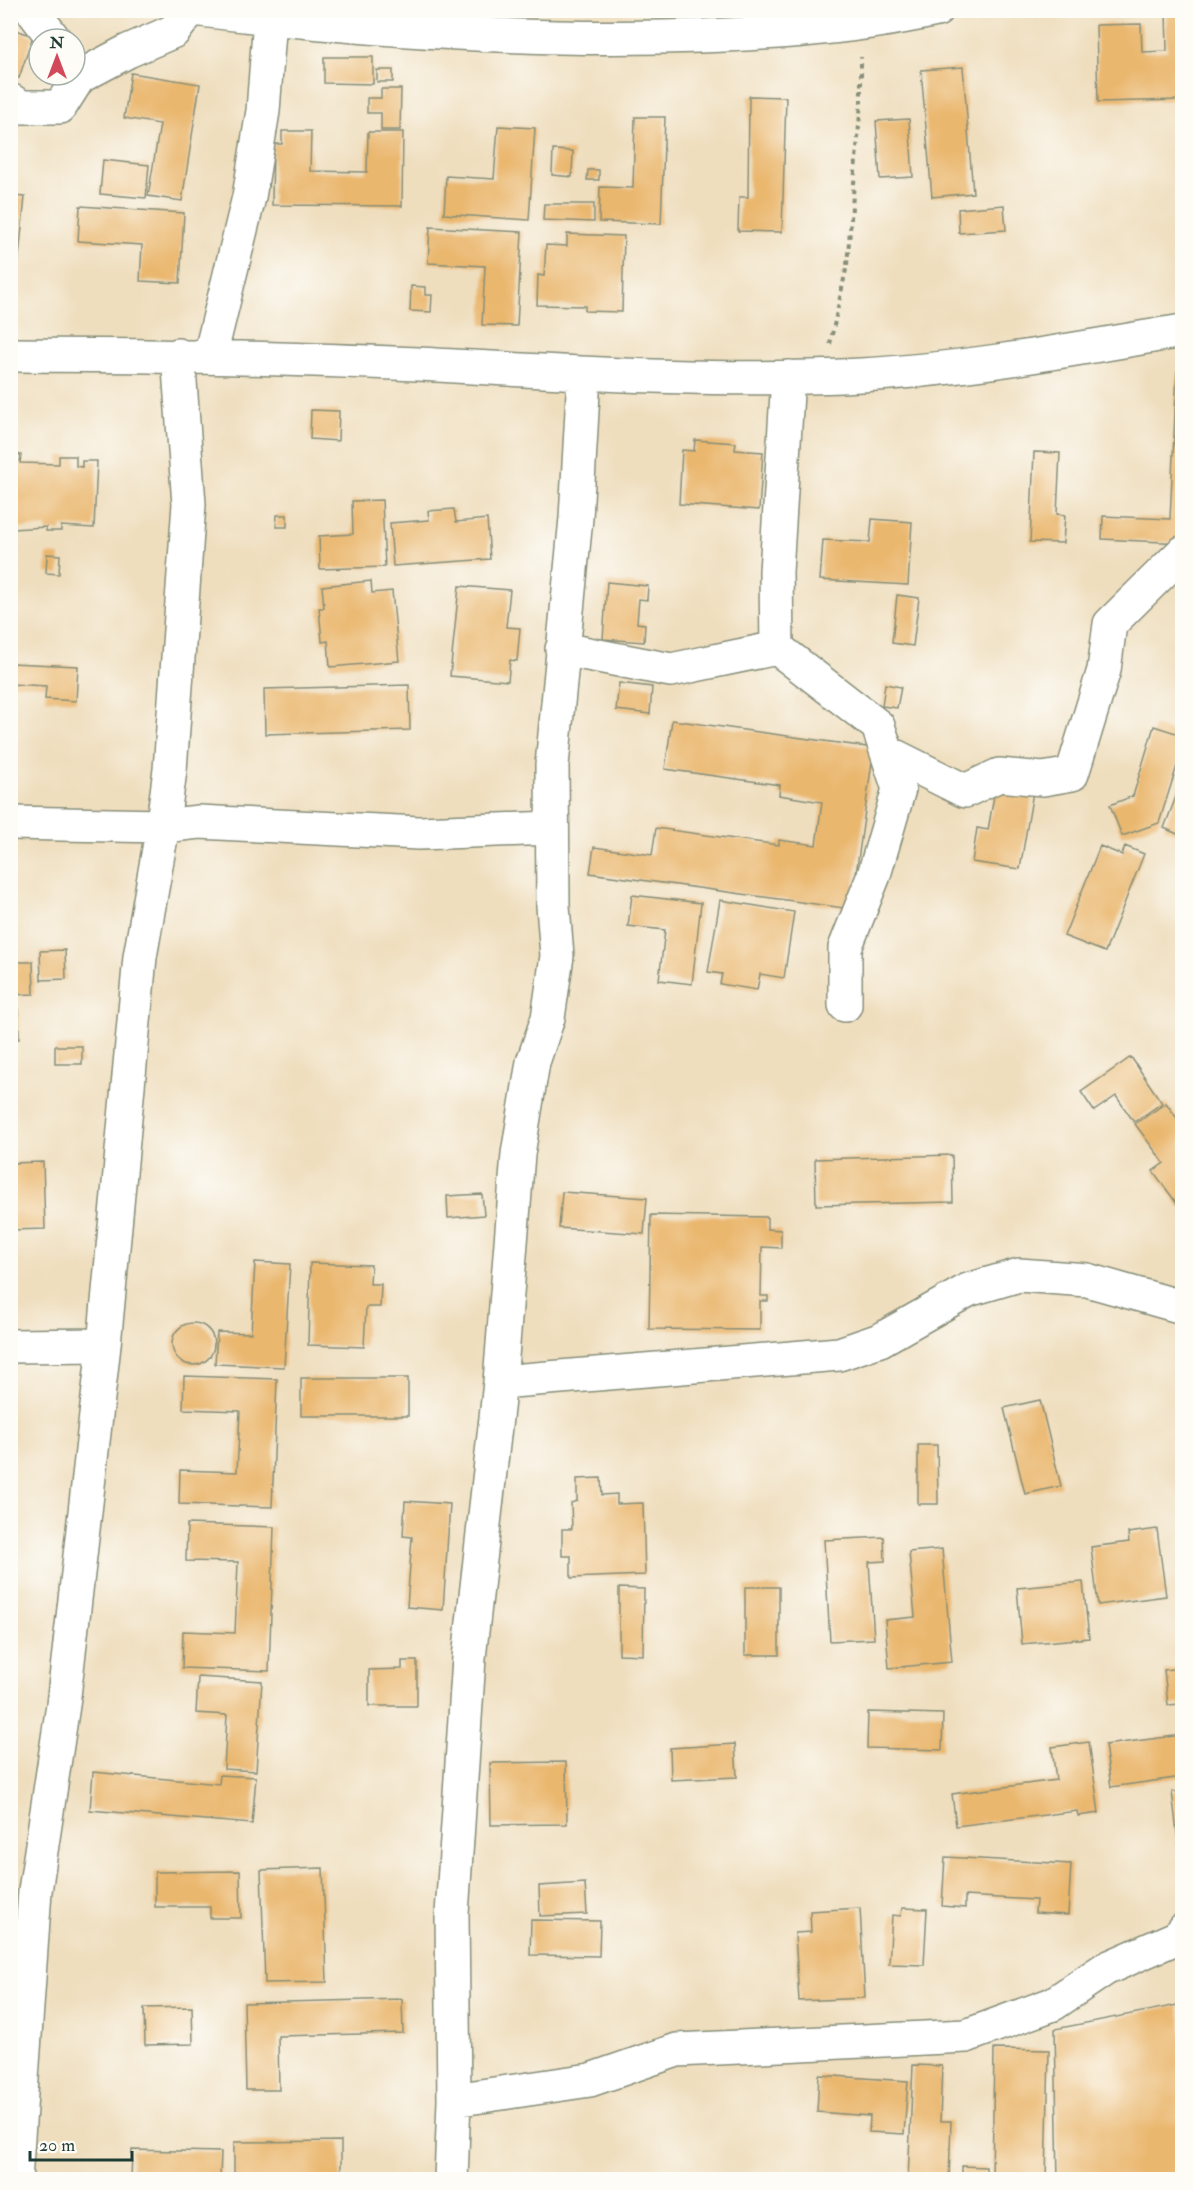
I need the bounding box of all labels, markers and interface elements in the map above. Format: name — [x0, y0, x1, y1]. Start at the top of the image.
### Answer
north arrow — [27, 27, 87, 87]
text: N — [49, 33, 65, 53]
scale bar — [30, 2124, 132, 2162]
text: 20 m — [39, 2134, 75, 2157]

